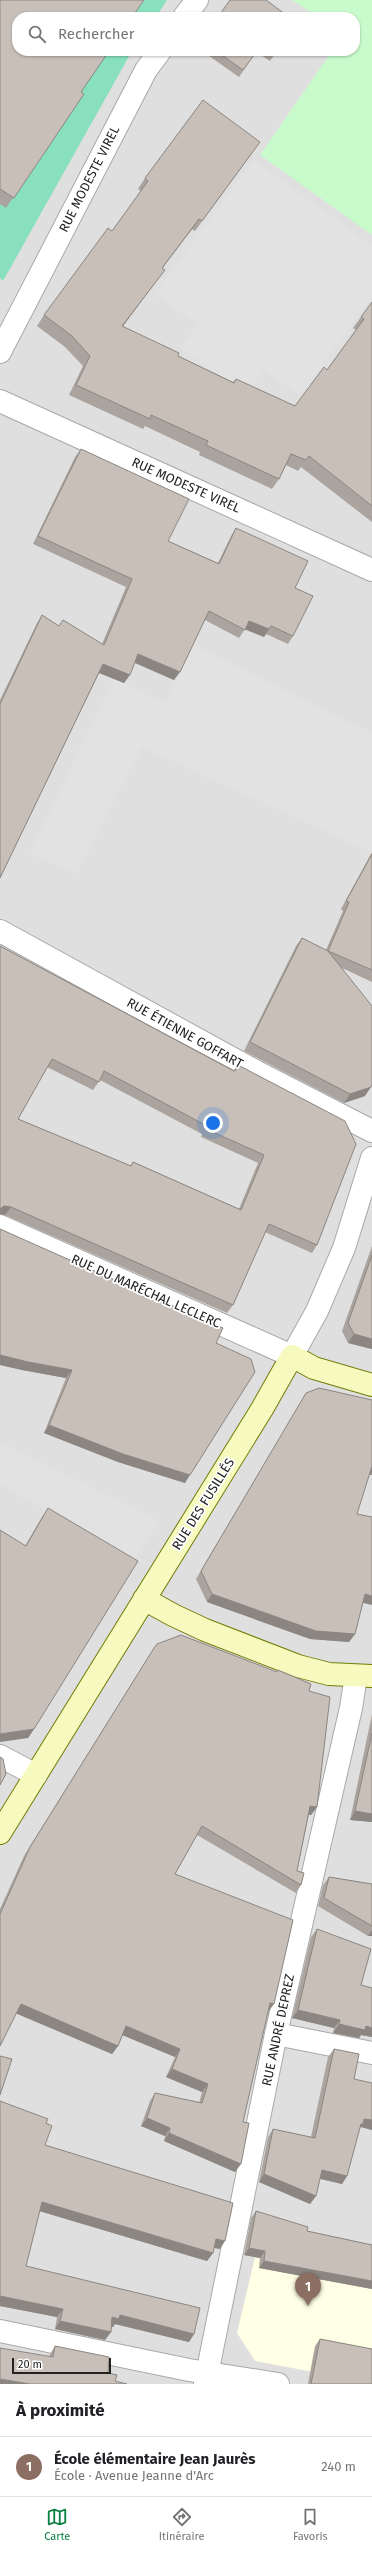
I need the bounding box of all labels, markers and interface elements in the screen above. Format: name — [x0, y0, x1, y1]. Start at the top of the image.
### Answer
search box — [12, 12, 360, 56]
icon: search — [26, 23, 48, 45]
text: Rechercher — [58, 25, 134, 43]
street label: RUE MODESTE VIREL — [56, 123, 123, 235]
street label: RUE MODESTE VIREL — [129, 454, 243, 516]
street label: RUE ÉTIENNE GOFFART — [124, 995, 246, 1071]
your location — [203, 1113, 223, 1133]
street label: RUE DU MARÉCHAL LECLERC — [69, 1251, 224, 1331]
street label: RUE DES FUSILLÉS — [169, 1455, 237, 1553]
street label: RUE ANDRÉ DEPREZ — [259, 1972, 297, 2087]
pin: 1 — [295, 2273, 321, 2306]
scale bar — [12, 2356, 111, 2375]
text: 20 m — [18, 2358, 42, 2371]
text: À proximité — [16, 2400, 105, 2421]
text: École élémentaire Jean Jaurès — [54, 2450, 255, 2468]
text: 1 — [26, 2459, 32, 2474]
text: 240 m — [321, 2459, 356, 2474]
text: École · Avenue Jeanne d'Arc — [54, 2468, 214, 2483]
tab: Carte — [44, 2506, 70, 2543]
tab: Itinéraire — [159, 2506, 204, 2543]
tab: Favoris — [293, 2506, 328, 2543]

